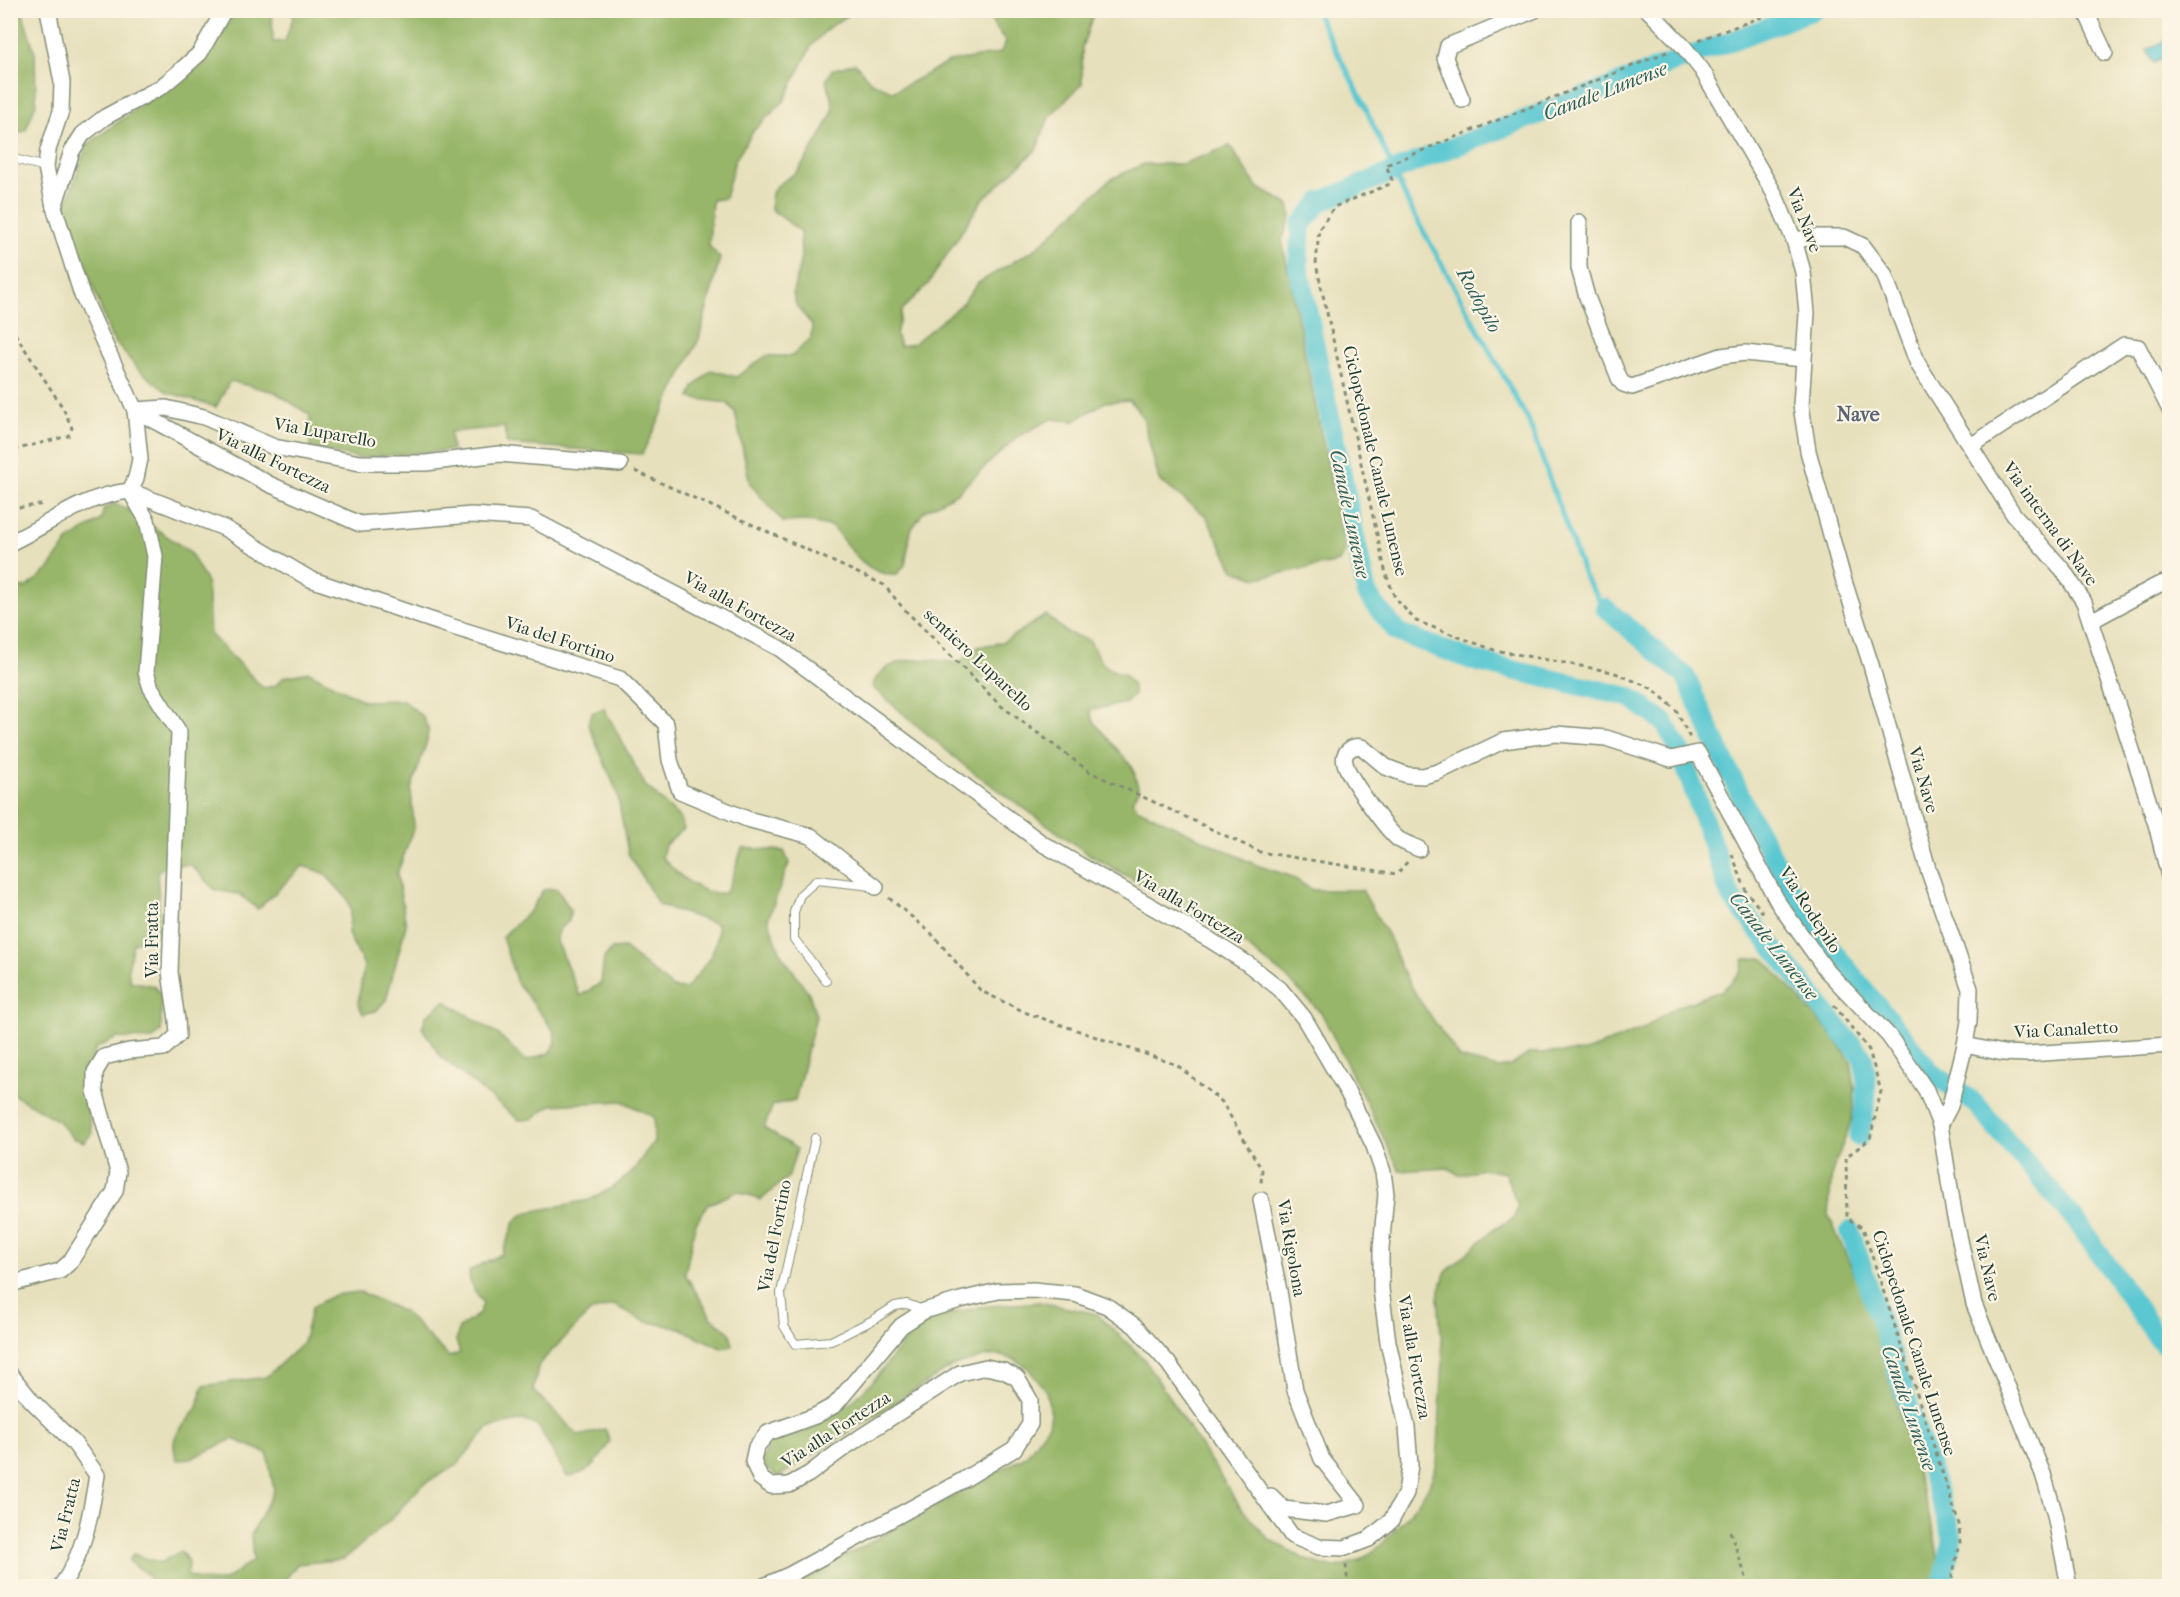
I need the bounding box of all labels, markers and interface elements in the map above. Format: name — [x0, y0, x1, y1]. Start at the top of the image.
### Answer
water label: Canale Lunense — [1540, 56, 1671, 125]
street label: Via Nave — [1782, 184, 1826, 256]
water label: Rodopilo — [1451, 262, 1506, 337]
street label: Ciclopedonale Canale Lunense — [1338, 344, 1412, 578]
district label: Nave — [1836, 403, 1880, 426]
street label: Via Luparello — [271, 413, 378, 452]
street label: Via alla Fortezza — [211, 424, 335, 498]
water label: Canale Lunense — [1325, 447, 1375, 581]
street label: Via interna di Nave — [1997, 457, 2102, 590]
street label: Via alla Fortezza — [679, 567, 801, 647]
street label: sentiero Luparello — [919, 604, 1037, 716]
street label: Via del Fortino — [501, 612, 618, 668]
street label: Via Nave — [1903, 743, 1942, 816]
street label: Via Rodepilo — [1774, 862, 1846, 957]
street label: Via alla Fortezza — [1129, 865, 1249, 949]
water label: Canale Lunense — [1725, 887, 1824, 1005]
street label: Via Fratta — [142, 901, 163, 979]
street label: Via Canaletto — [2012, 1017, 2119, 1043]
street label: Via del Fortino — [754, 1178, 796, 1295]
street label: Via Rigolona — [1272, 1197, 1310, 1299]
street label: Ciclopedonale Canale Lunense — [1867, 1227, 1961, 1459]
street label: Via Nave — [1969, 1232, 2005, 1304]
street label: Via alla Fortezza — [1393, 1292, 1435, 1421]
water label: Canale Lunense — [1876, 1342, 1942, 1474]
street label: Via alla Fortezza — [777, 1387, 895, 1474]
street label: Via Fratta — [46, 1475, 86, 1555]

